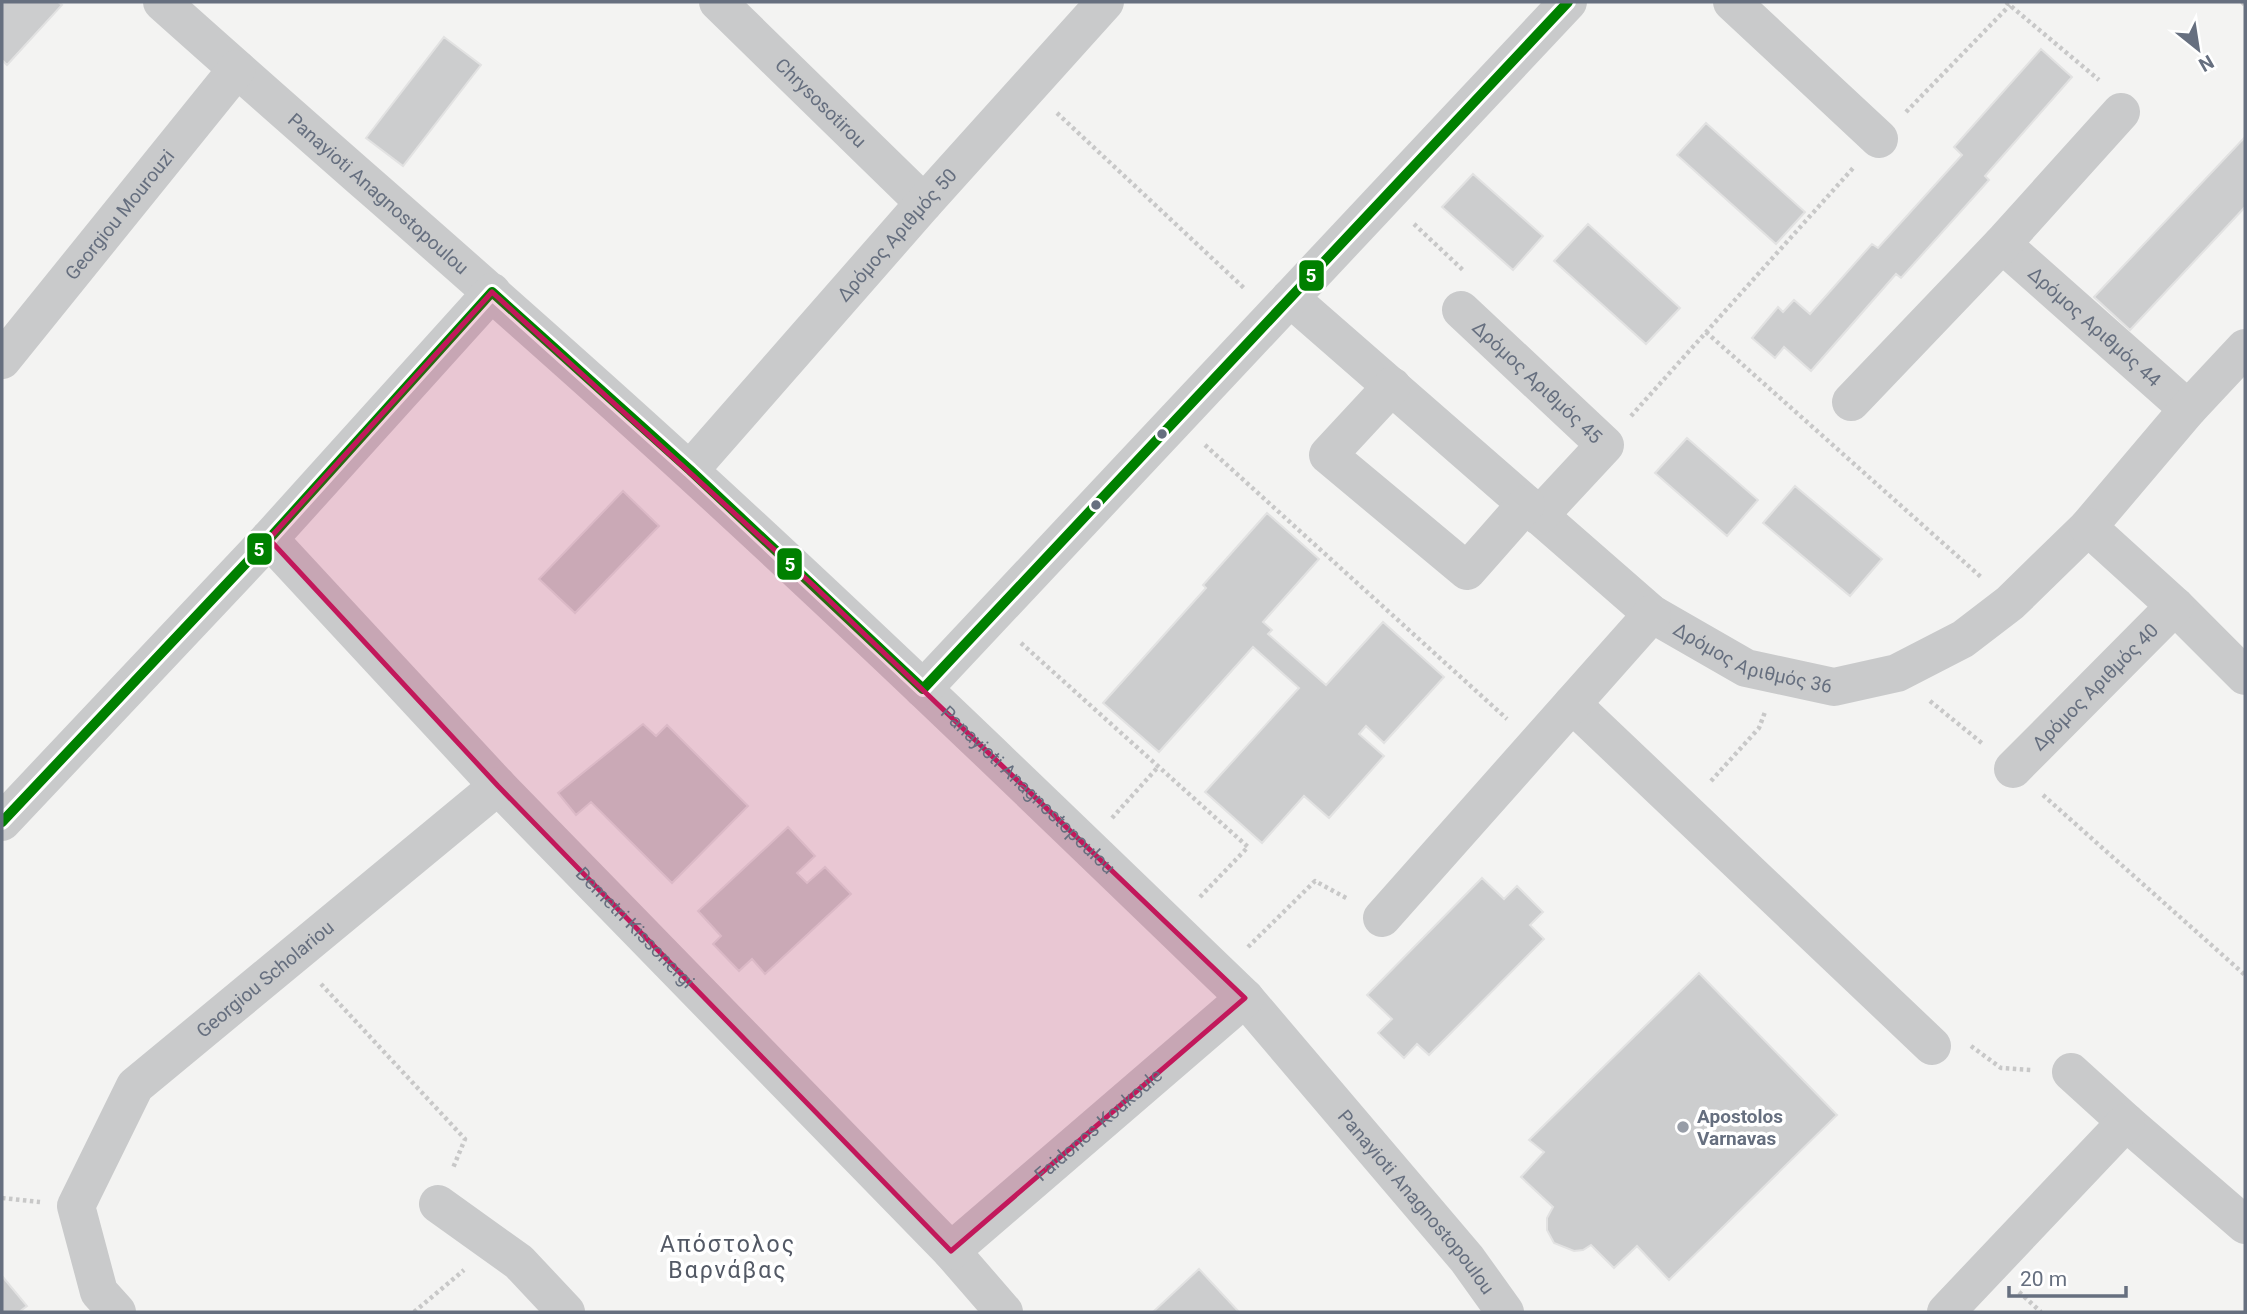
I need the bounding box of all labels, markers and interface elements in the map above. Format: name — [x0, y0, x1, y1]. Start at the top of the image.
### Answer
north arrow — [2163, 14, 2233, 84]
text: N — [2195, 50, 2218, 77]
street label: Chrysosotirou — [771, 53, 871, 152]
street label: Panayioti Anagnostopoulou — [283, 108, 474, 279]
street label: Georgiou Mourouzi — [60, 145, 179, 284]
street label: Δρόμος Αριθμός 50 — [832, 164, 961, 306]
line badge: 5 — [1298, 259, 1325, 292]
street label: Δρόμος Αριθμός 44 — [2024, 261, 2166, 391]
text: 5 — [1306, 264, 1317, 287]
street label: Δρόμος Αριθμός 45 — [1468, 315, 1607, 448]
unlabelled marker — [1155, 427, 1169, 441]
unlabelled marker — [1089, 498, 1103, 512]
line badge: 5 — [246, 532, 273, 566]
text: 5 — [254, 538, 265, 561]
line badge: 5 — [776, 547, 803, 581]
text: 5 — [785, 553, 796, 576]
street label: Δρόμος Αριθμός 36 — [1669, 617, 1834, 698]
street label: Δρόμος Αριθμός 40 — [2027, 618, 2163, 755]
street label: Panayioti Anagnostopoulou — [936, 701, 1120, 878]
street label: Demetri Kissonergi — [571, 862, 700, 993]
street label: Georgiou Scholariou — [191, 915, 338, 1042]
street label: Faidonos Koukoule — [1029, 1063, 1167, 1186]
street label: Panayioti Anagnostopoulou — [1333, 1105, 1500, 1298]
place label: Apostolos Varnavas — [1697, 1105, 1783, 1150]
marker: Apostolos Varnavas — [1675, 1119, 1691, 1135]
district label: Απόστολος Βαρνάβας — [660, 1231, 796, 1284]
scale bar — [2009, 1254, 2126, 1298]
text: 20 m — [2020, 1267, 2067, 1291]

